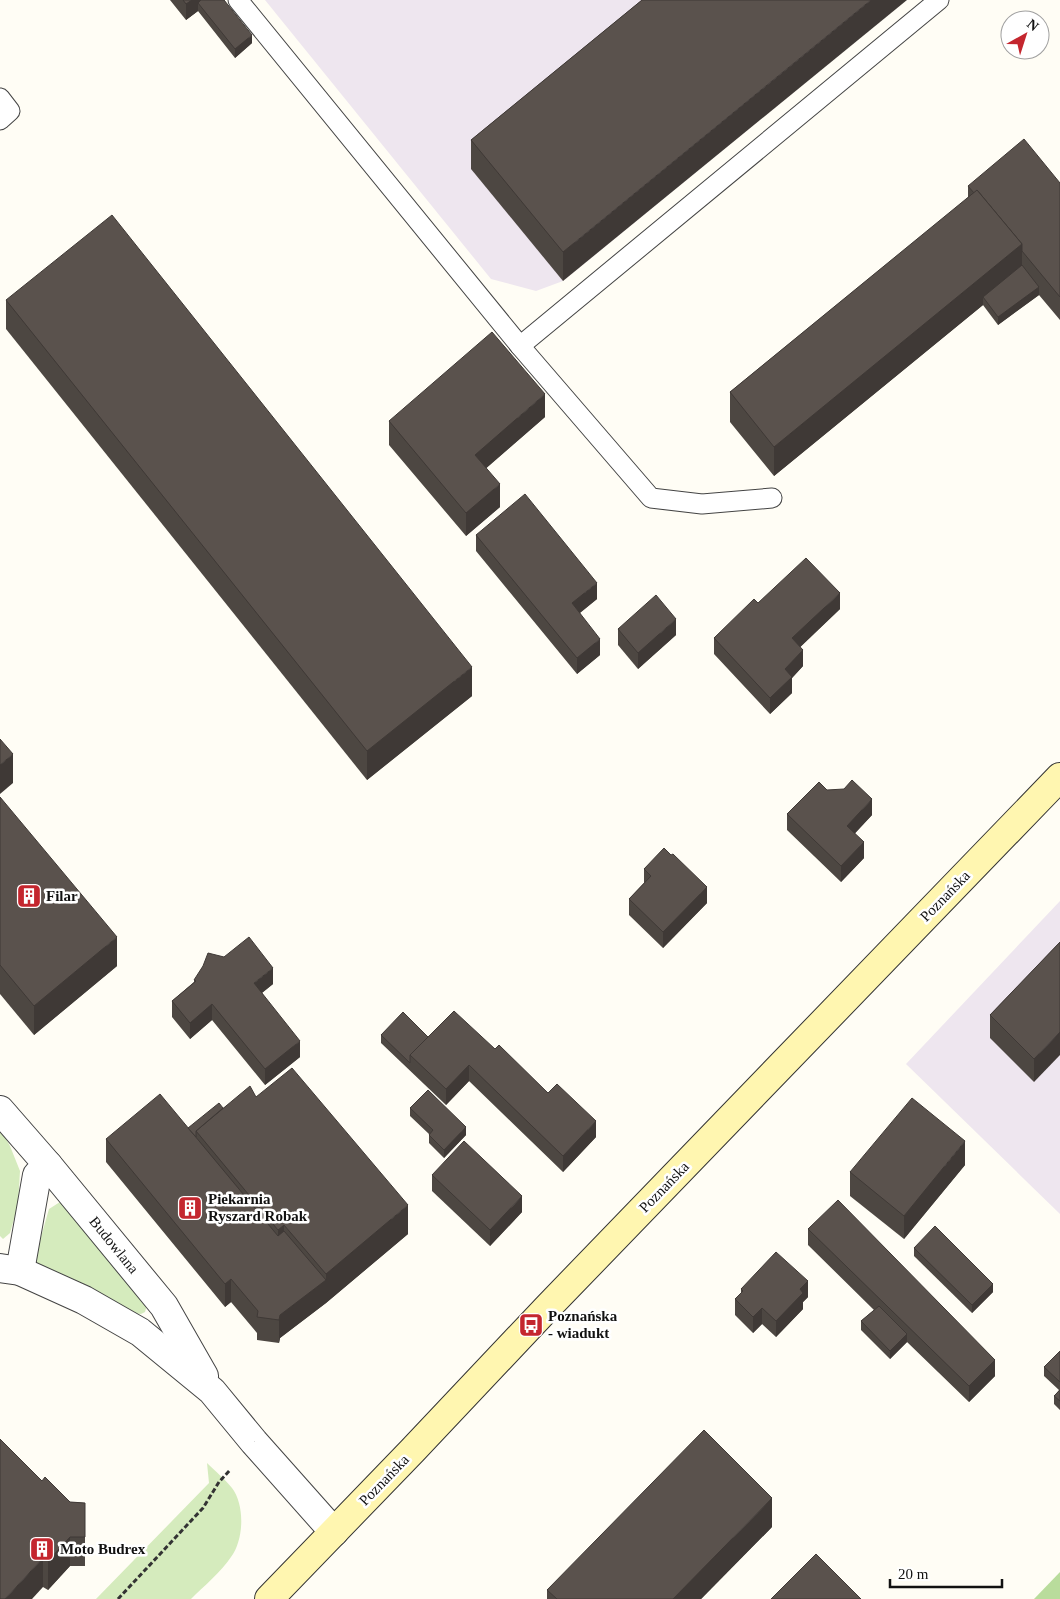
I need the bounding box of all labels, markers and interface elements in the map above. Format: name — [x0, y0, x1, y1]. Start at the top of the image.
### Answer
north arrow — [1000, 10, 1050, 60]
text: N — [1024, 16, 1042, 34]
street label: Poznańska — [917, 867, 973, 925]
building icon: Filar — [16, 883, 42, 909]
place label: Filar — [46, 888, 78, 904]
street label: Poznańska — [636, 1158, 692, 1216]
place label: Piekarnia Ryszard Robak — [208, 1191, 308, 1224]
building icon: Piekarnia Ryszard Robak — [177, 1195, 203, 1221]
street label: Budowlana — [86, 1213, 142, 1277]
place label: Poznańska - wiadukt — [548, 1308, 618, 1341]
bus stop icon: Poznańska - wiadukt — [518, 1312, 544, 1338]
street label: Poznańska — [356, 1451, 412, 1509]
building icon: Moto Budrex — [29, 1536, 55, 1562]
place label: Moto Budrex — [60, 1541, 146, 1557]
scale bar — [890, 1556, 1002, 1588]
text: 20 m — [898, 1566, 929, 1582]

